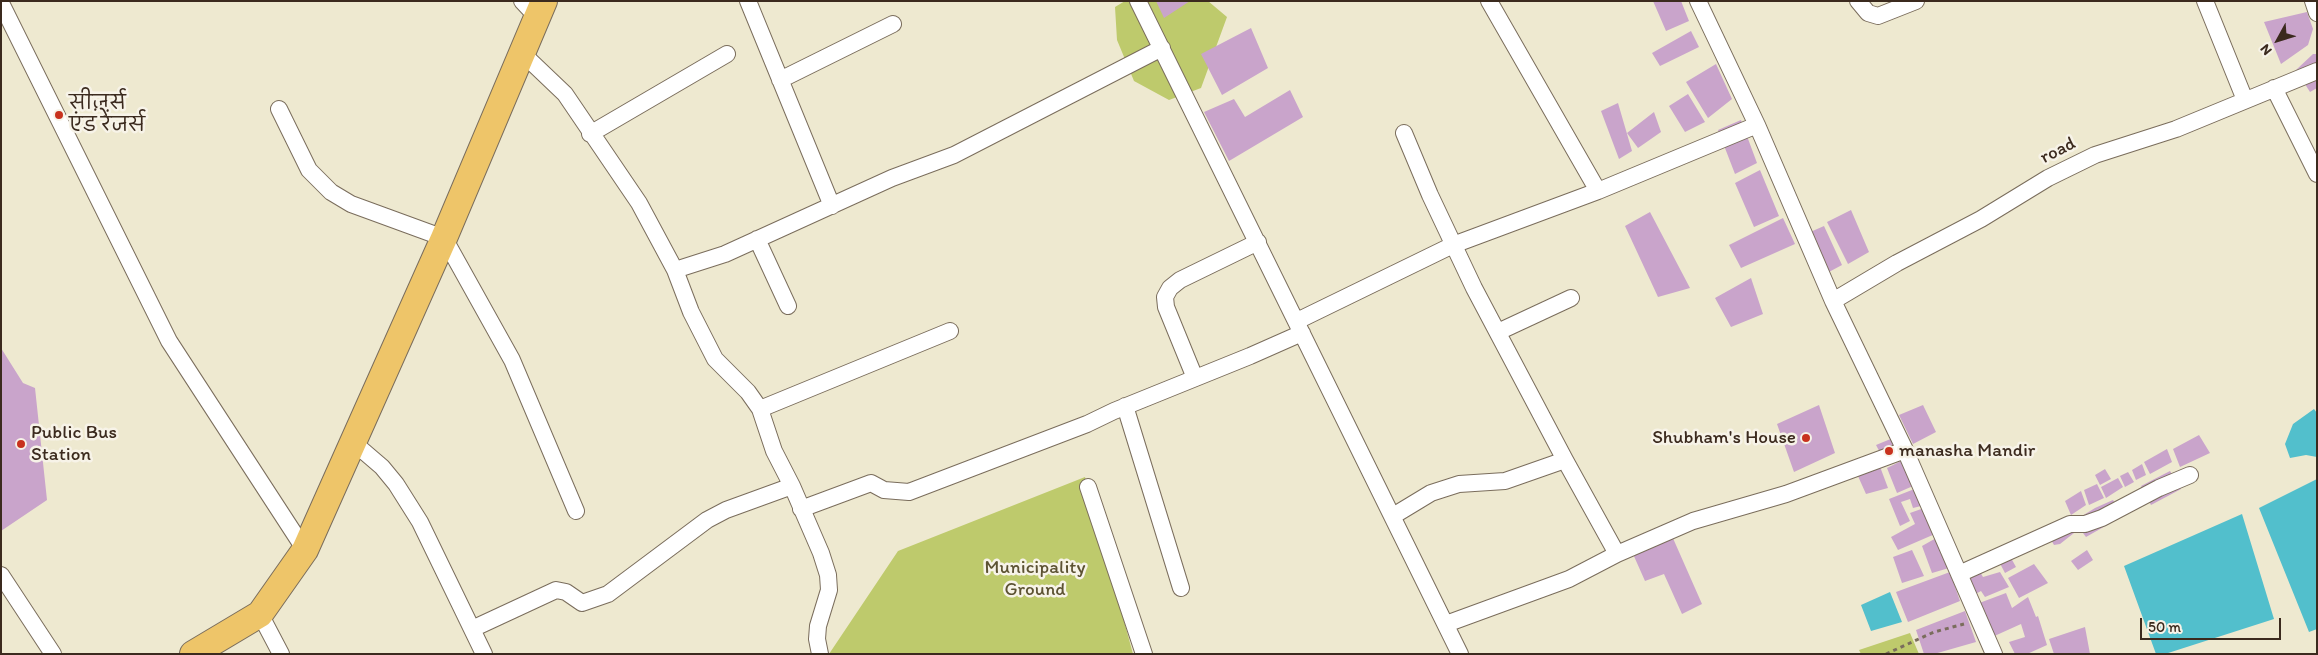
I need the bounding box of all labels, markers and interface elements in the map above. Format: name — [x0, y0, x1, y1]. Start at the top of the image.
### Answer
north arrow — [2253, 15, 2303, 65]
text: N — [2256, 41, 2276, 59]
place label: सीज़र्स एंड रेंजर्स — [69, 93, 145, 137]
marker: सीज़र्स एंड रेंजर्स — [53, 109, 65, 121]
street label: road — [2036, 132, 2080, 170]
place label: Public Bus Station — [31, 422, 117, 466]
place label: Shubham's House — [1652, 427, 1796, 449]
marker: Shubham's House — [1800, 432, 1812, 444]
marker: Public Bus Station — [15, 438, 27, 450]
place label: manasha Mandir — [1899, 440, 2035, 462]
marker: manasha Mandir — [1883, 445, 1895, 457]
park label: Municipality Ground — [985, 557, 1085, 601]
scale bar — [2143, 608, 2284, 640]
text: 50 m — [2148, 618, 2181, 636]

